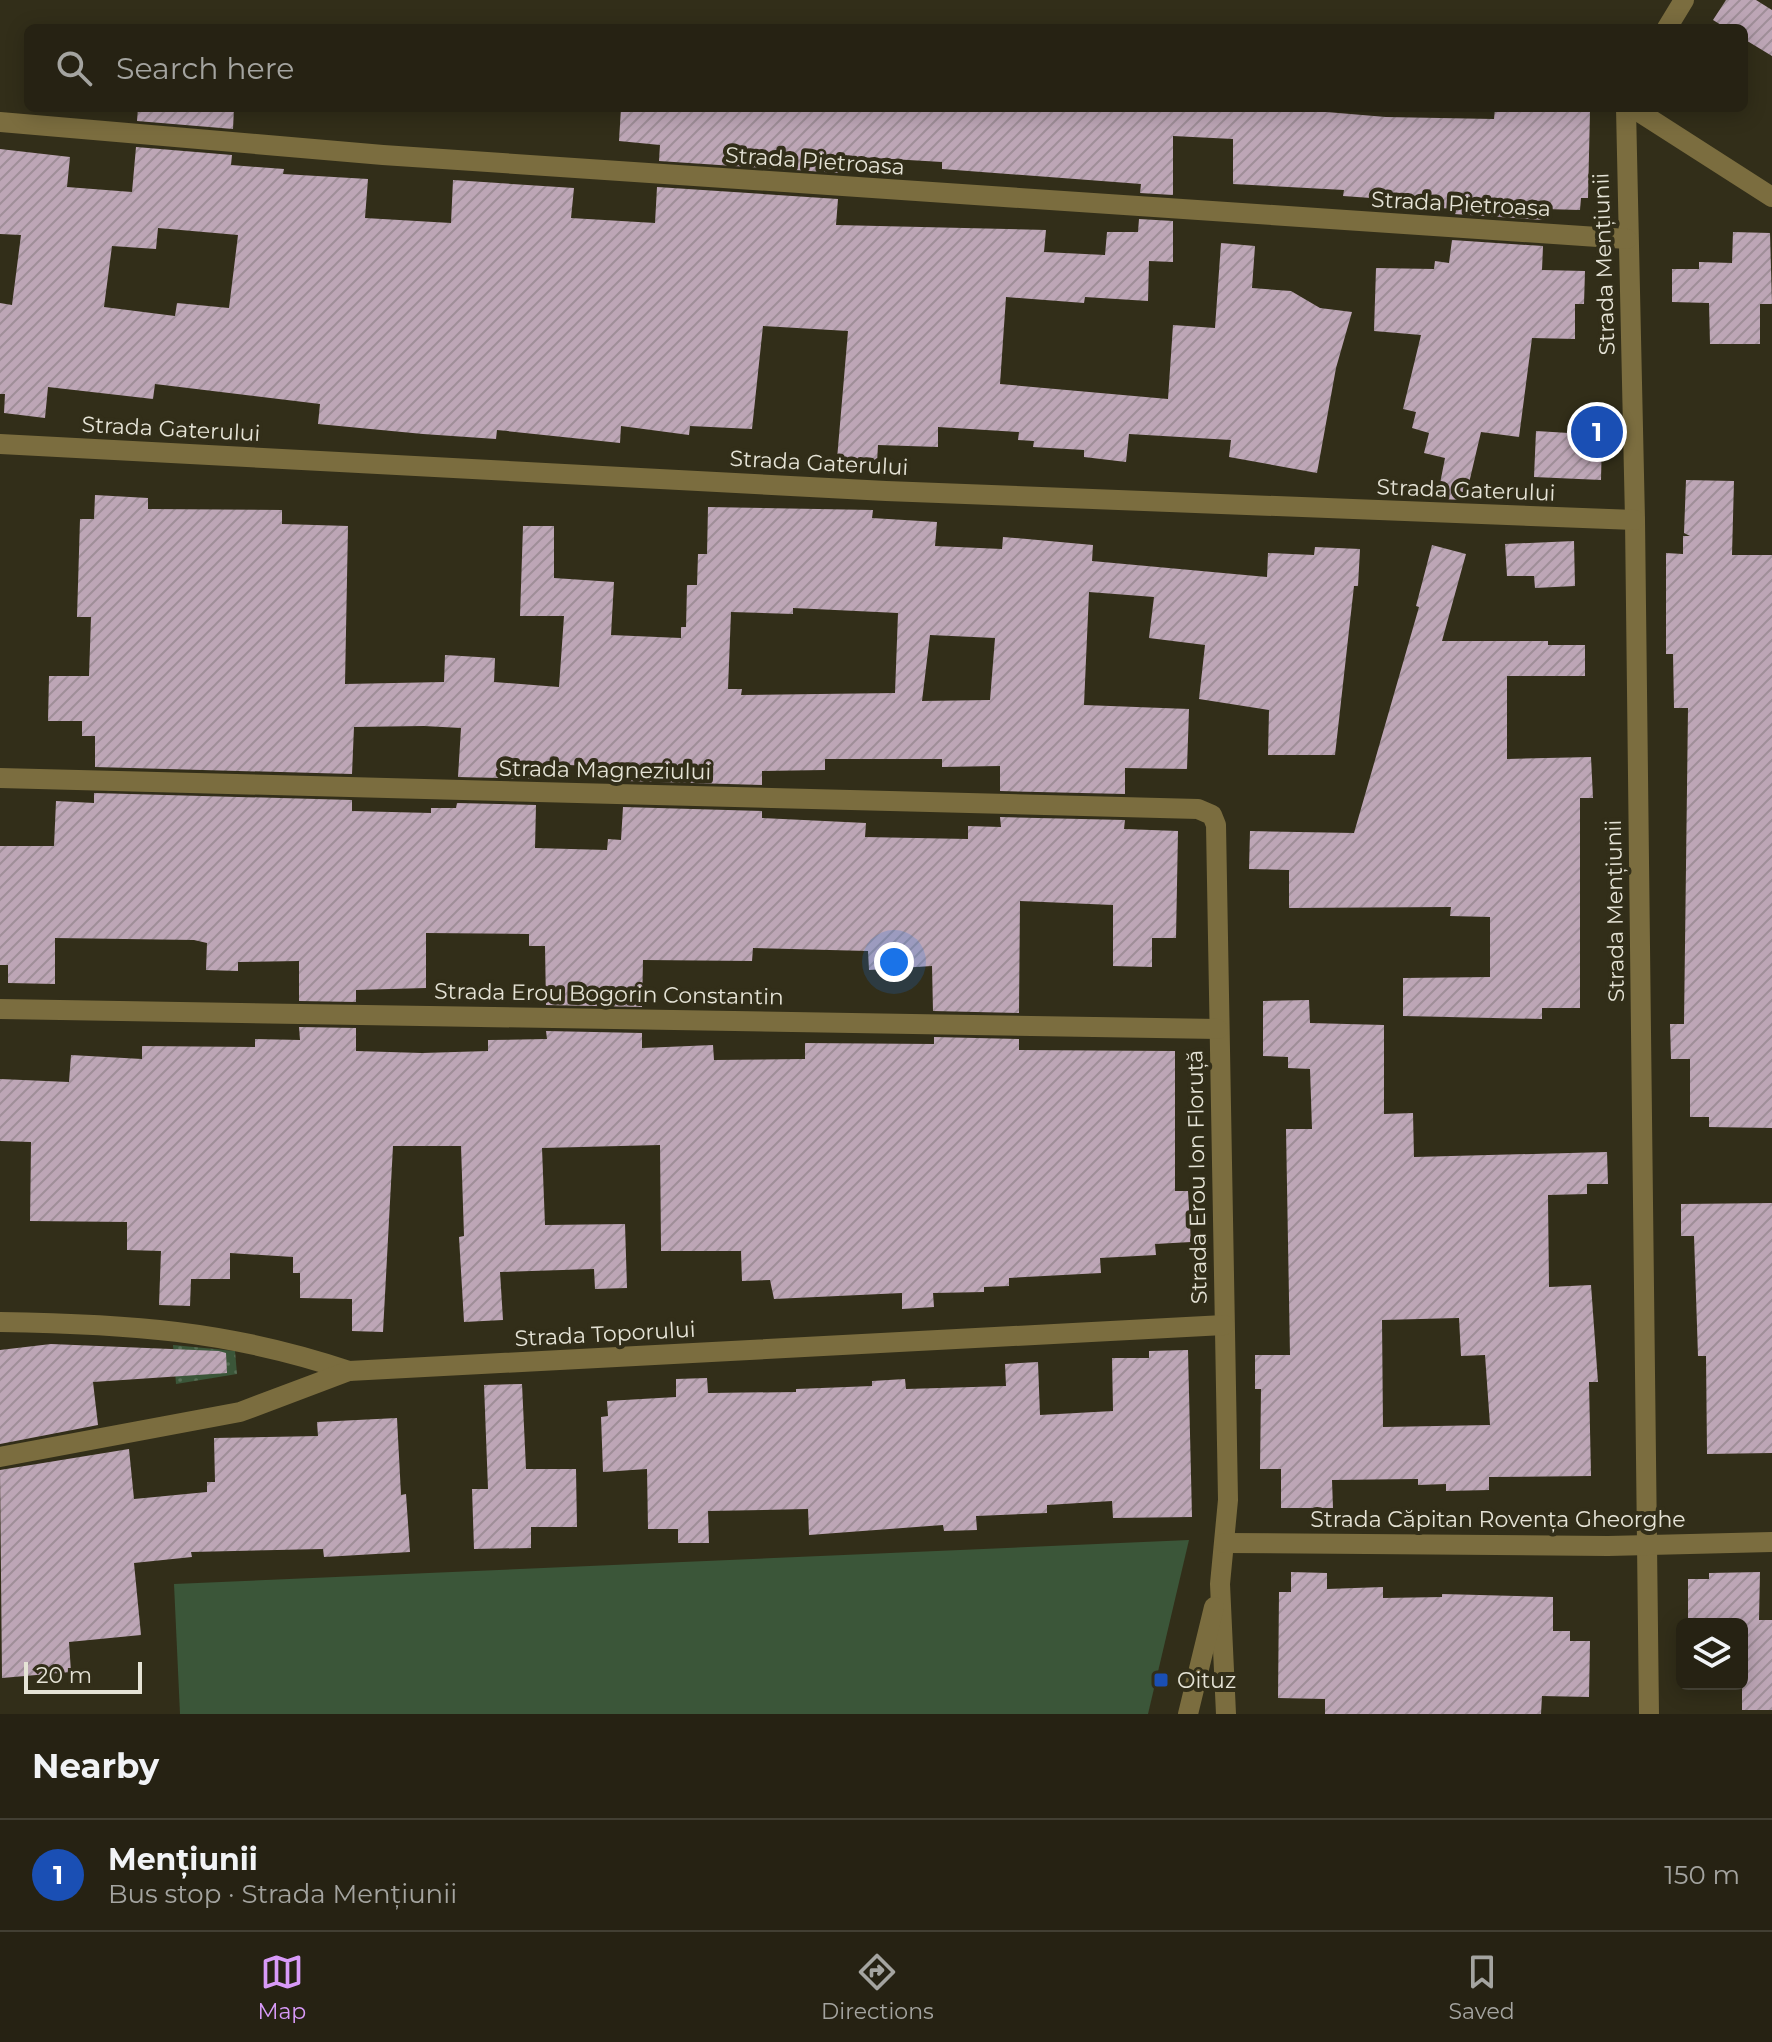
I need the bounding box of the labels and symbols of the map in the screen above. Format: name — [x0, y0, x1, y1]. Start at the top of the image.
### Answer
street label: Strada Pietroasa — [724, 141, 906, 181]
street label: Strada Mențiunii — [1587, 172, 1621, 356]
street label: Strada Pietroasa — [1370, 186, 1552, 222]
pin: 1 — [1571, 402, 1623, 462]
street label: Strada Gaterului — [81, 411, 261, 447]
street label: Strada Gaterului — [729, 445, 909, 481]
street label: Strada Gaterului — [1376, 473, 1556, 507]
street label: Strada Magneziului — [498, 755, 712, 785]
street label: Strada Mențiunii — [1600, 820, 1630, 1002]
your location — [874, 942, 914, 982]
street label: Strada Erou Bogorin Constantin — [434, 977, 784, 1011]
street label: Strada Erou Ion Floruță — [1181, 1050, 1213, 1304]
street label: Strada Toporului — [514, 1316, 696, 1352]
street label: Strada Căpitan Rovența Gheorghe — [1310, 1506, 1686, 1533]
scale bar — [24, 1658, 142, 1694]
place label: Oituz — [1177, 1667, 1236, 1694]
marker: Oituz — [1152, 1671, 1170, 1689]

